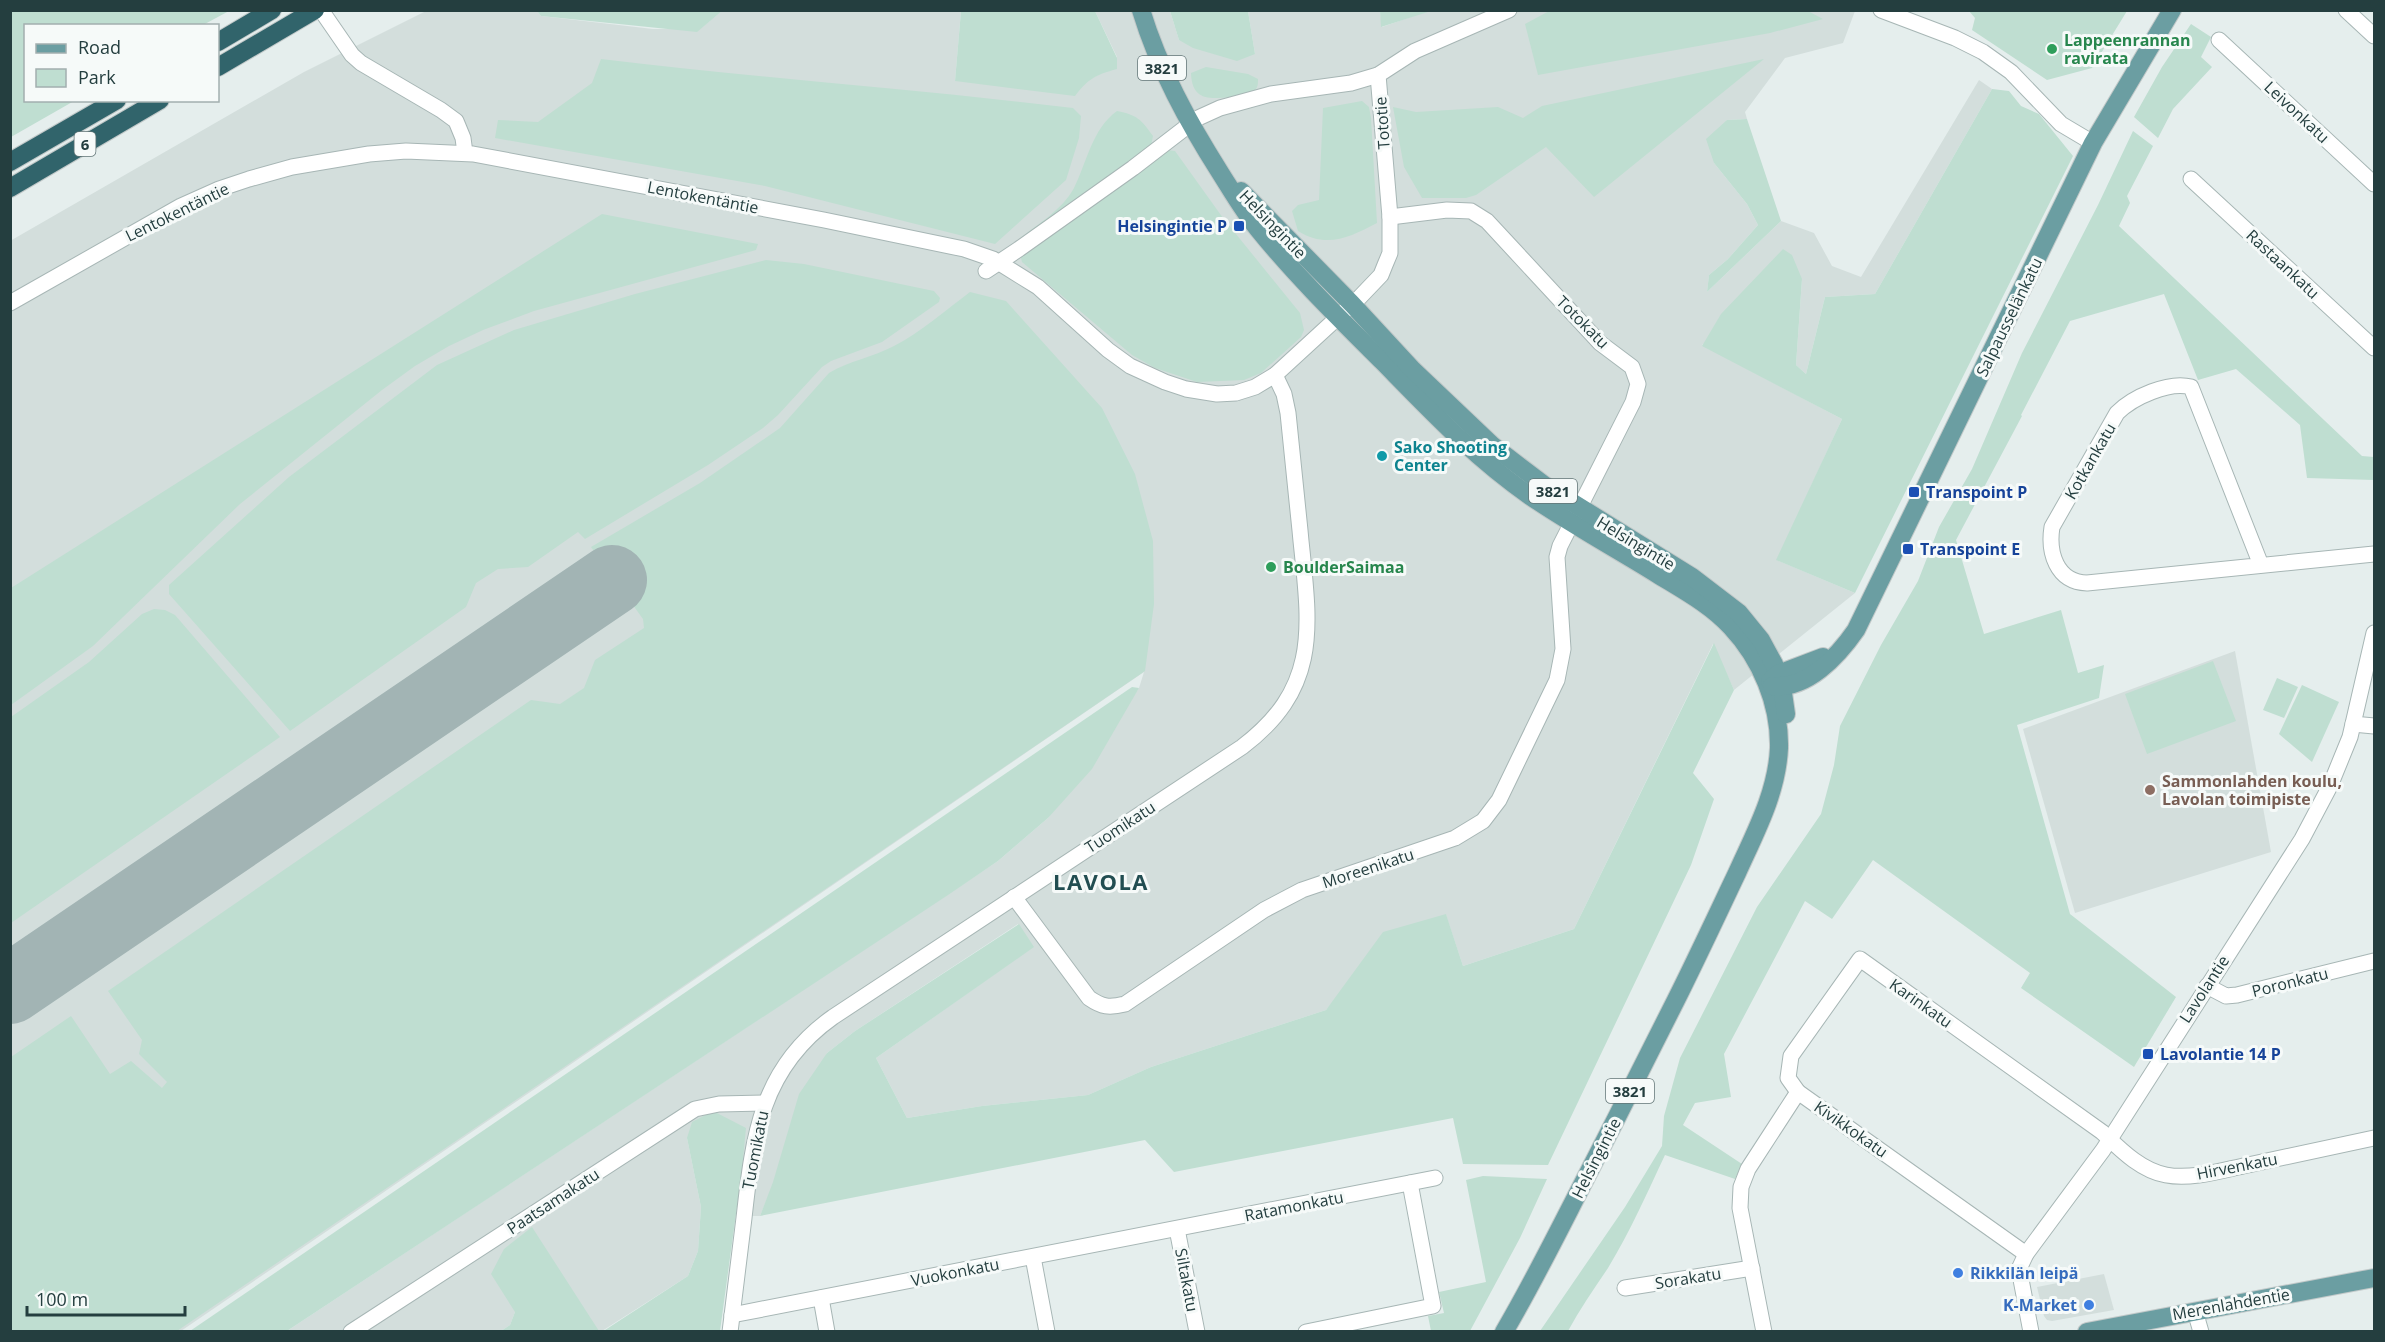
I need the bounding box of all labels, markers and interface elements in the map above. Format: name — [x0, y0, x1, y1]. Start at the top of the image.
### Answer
legend — [24, 24, 219, 102]
place label: Lappeenrannan ravirata — [2064, 29, 2191, 69]
text: Road — [78, 35, 121, 59]
marker: Lappeenrannan ravirata — [2045, 42, 2059, 56]
road number: 3821 — [1138, 56, 1186, 80]
text: Park — [78, 65, 116, 89]
street label: Leivonkatu — [2260, 76, 2334, 148]
street label: Tototie — [1369, 96, 1395, 150]
road number: 6 — [74, 132, 96, 156]
street label: Lentokentäntie — [646, 175, 760, 219]
street label: Lentokentäntie — [121, 177, 233, 247]
street label: Helsingintie — [1235, 185, 1311, 263]
place label: Helsingintie P — [1117, 215, 1227, 237]
marker: Helsingintie P — [1232, 219, 1246, 233]
street label: Rastaankatu — [2242, 224, 2324, 304]
street label: Salpausselänkatu — [1971, 254, 2047, 380]
street label: Totokatu — [1552, 291, 1614, 353]
street label: Kotkankatu — [2059, 419, 2121, 503]
place label: Sako Shooting Center — [1394, 436, 1507, 476]
marker: Sako Shooting Center — [1375, 449, 1389, 463]
road number: 3821 — [1529, 479, 1577, 503]
place label: Transpoint P — [1926, 481, 2027, 503]
marker: Transpoint P — [1907, 485, 1921, 499]
street label: Helsingintie — [1593, 511, 1679, 575]
place label: Transpoint E — [1920, 538, 2020, 560]
marker: Transpoint E — [1901, 542, 1915, 556]
place label: BoulderSaimaa — [1283, 556, 1404, 578]
marker: BoulderSaimaa — [1264, 560, 1278, 574]
place label: Sammonlahden koulu, Lavolan toimipiste — [2162, 770, 2342, 810]
marker: Sammonlahden koulu, Lavolan toimipiste — [2143, 783, 2157, 797]
street label: Tuomikatu — [1080, 796, 1160, 858]
street label: Moreenikatu — [1319, 843, 1417, 893]
district label: LAVOLA — [1053, 866, 1149, 896]
street label: Lavolantie — [2174, 951, 2234, 1027]
street label: Poronkatu — [2249, 962, 2331, 1002]
street label: Karinkatu — [1885, 973, 1957, 1033]
place label: Lavolantie 14 P — [2160, 1043, 2281, 1065]
marker: Lavolantie 14 P — [2141, 1047, 2155, 1061]
road number: 3821 — [1606, 1079, 1654, 1103]
street label: Kivikkokatu — [1810, 1096, 1892, 1162]
street label: Tuomikatu — [737, 1109, 773, 1191]
street label: Helsingintie — [1566, 1114, 1626, 1202]
street label: Hirvenkatu — [2195, 1147, 2279, 1185]
street label: Paatsamakatu — [503, 1163, 603, 1239]
street label: Ratamonkatu — [1243, 1186, 1345, 1226]
street label: Siltakatu — [1170, 1246, 1204, 1314]
street label: Vuokonkatu — [909, 1253, 1001, 1291]
street label: Sorakatu — [1653, 1262, 1723, 1294]
place label: Rikkilän leipä — [1970, 1262, 2078, 1284]
marker: Rikkilän leipä — [1951, 1266, 1965, 1280]
scale bar — [27, 1279, 184, 1317]
street label: Merenlahdentie — [2171, 1283, 2291, 1325]
text: 100 m — [36, 1287, 88, 1311]
place label: K-Market — [2003, 1294, 2077, 1316]
marker: K-Market — [2082, 1298, 2096, 1312]

